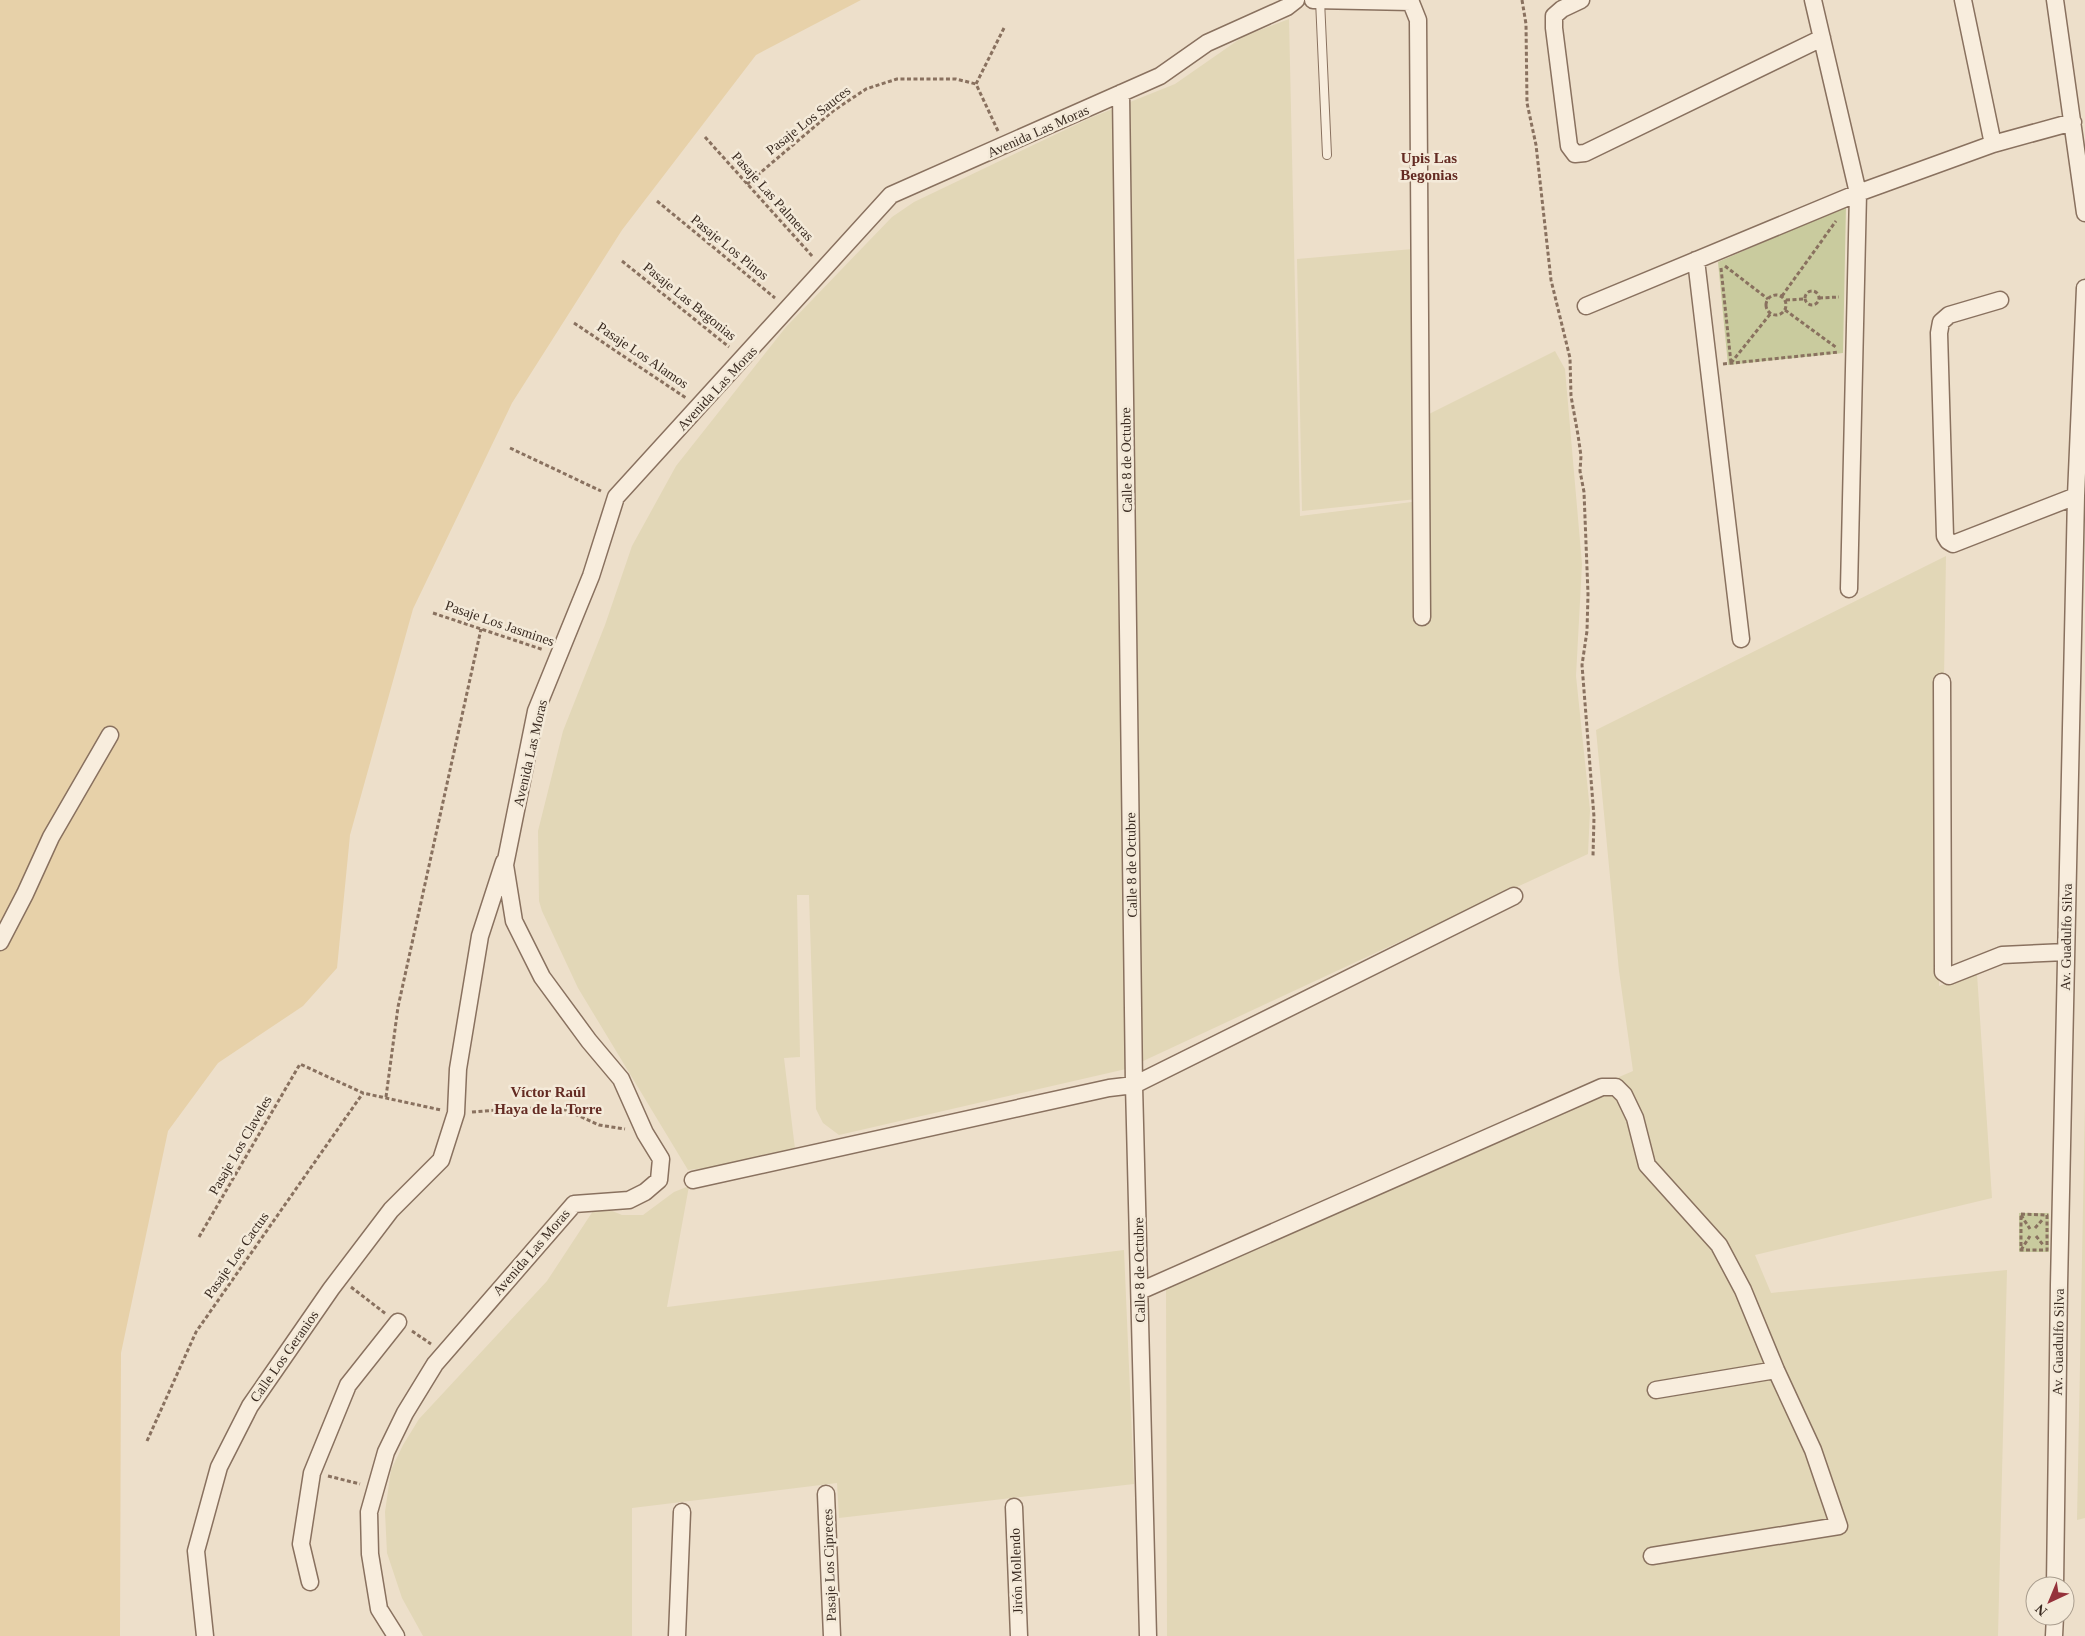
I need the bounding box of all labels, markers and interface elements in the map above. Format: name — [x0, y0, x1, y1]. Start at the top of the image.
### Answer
street label: Pasaje Los Sauces — [763, 83, 853, 158]
street label: Avenida Las Moras — [985, 102, 1091, 161]
street label: Pasaje Las Palmeras — [729, 149, 816, 244]
district label: Upis Las Begonias — [1400, 150, 1458, 183]
street label: Pasaje Los Pinos — [688, 212, 771, 283]
street label: Pasaje Las Begonias — [640, 259, 739, 343]
street label: Pasaje Los Alamos — [594, 319, 691, 391]
street label: Avenida Las Moras — [675, 343, 760, 433]
street label: Calle 8 de Octubre — [1118, 407, 1135, 513]
street label: Pasaje Los Jasmines — [443, 598, 556, 649]
street label: Avenida Las Moras — [511, 698, 550, 808]
street label: Calle 8 de Octubre — [1123, 812, 1140, 918]
street label: Av. Guadulfo Silva — [2058, 882, 2075, 991]
district label: Víctor Raúl Haya de la Torre — [494, 1084, 602, 1117]
street label: Pasaje Los Claveles — [206, 1093, 275, 1197]
street label: Avenida Las Moras — [490, 1206, 573, 1299]
street label: Pasaje Los Cactus — [201, 1209, 272, 1301]
street label: Calle 8 de Octubre — [1131, 1217, 1148, 1323]
street label: Av. Guadulfo Silva — [2050, 1287, 2067, 1396]
street label: Calle Los Geranios — [247, 1308, 322, 1405]
street label: Pasaje Los Cipreces — [820, 1508, 839, 1622]
street label: Jirón Mollendo — [1008, 1528, 1025, 1614]
north arrow — [2025, 1576, 2075, 1626]
text: N — [2032, 1601, 2050, 1619]

